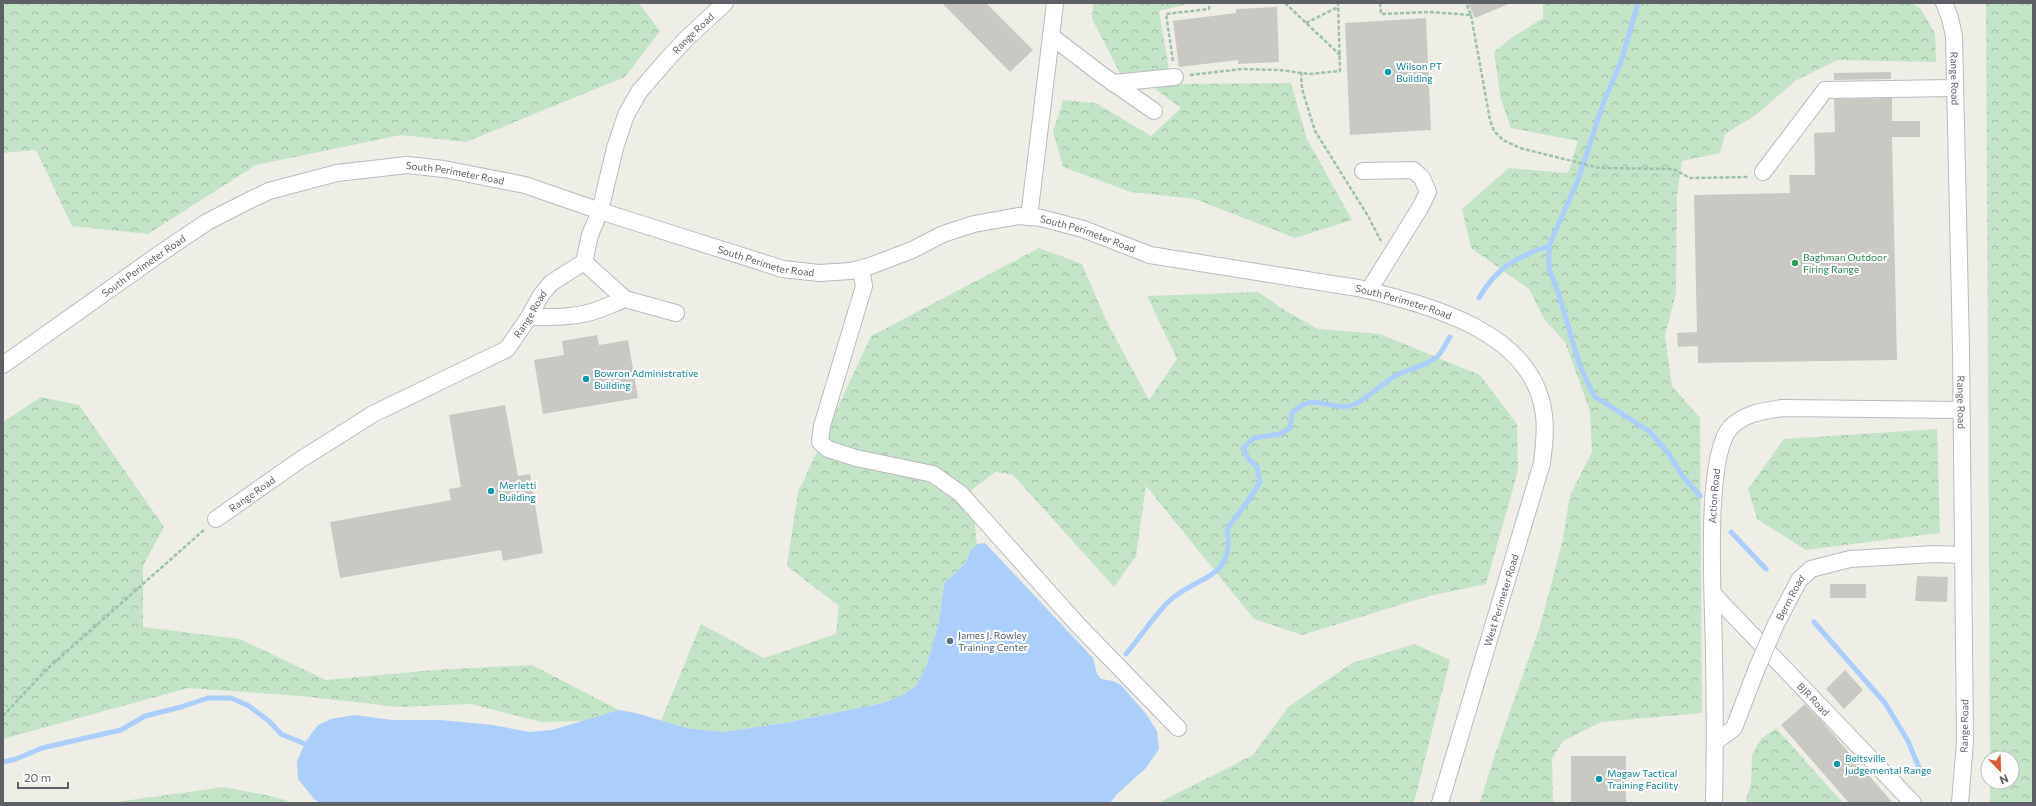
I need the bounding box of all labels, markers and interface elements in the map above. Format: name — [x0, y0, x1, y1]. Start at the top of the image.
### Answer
street label: Range Road — [670, 10, 717, 56]
street label: Range Road — [1948, 51, 1962, 106]
place label: Wilson PT Building — [1396, 60, 1443, 84]
marker: Wilson PT Building — [1383, 67, 1393, 77]
street label: South Perimeter Road — [405, 159, 506, 187]
street label: South Perimeter Road — [1039, 212, 1138, 255]
street label: South Perimeter Road — [99, 232, 188, 299]
street label: South Perimeter Road — [716, 243, 815, 278]
place label: Baghman Outdoor Firing Range — [1803, 251, 1887, 275]
marker: Baghman Outdoor Firing Range — [1790, 258, 1800, 268]
street label: South Perimeter Road — [1354, 282, 1454, 322]
street label: Range Road — [511, 287, 549, 340]
place label: Bowron Administrative Building — [594, 367, 698, 391]
marker: Bowron Administrative Building — [581, 374, 591, 384]
street label: Range Road — [1955, 375, 1968, 429]
street label: Action Road — [1706, 467, 1722, 524]
street label: Range Road — [227, 473, 278, 514]
place label: Merletti Building — [499, 479, 536, 503]
marker: Merletti Building — [486, 486, 496, 496]
street label: West Perimeter Road — [1481, 552, 1521, 648]
street label: Berm Road — [1773, 572, 1807, 622]
place label: James J. Rowley Training Center — [958, 629, 1028, 653]
marker: James J. Rowley Training Center — [945, 636, 955, 646]
street label: BJR Road — [1795, 680, 1832, 718]
street label: Range Road — [1958, 699, 1970, 753]
north arrow — [1980, 750, 2020, 790]
place label: Beltsville Judgemental Range — [1845, 752, 1932, 776]
marker: Beltsville Judgemental Range — [1832, 759, 1842, 769]
scale bar — [18, 764, 68, 790]
place label: Magaw Tactical Training Facility — [1607, 767, 1678, 791]
text: 20 m — [24, 770, 51, 784]
text: N — [1998, 772, 2010, 787]
marker: Magaw Tactical Training Facility — [1594, 774, 1604, 784]

